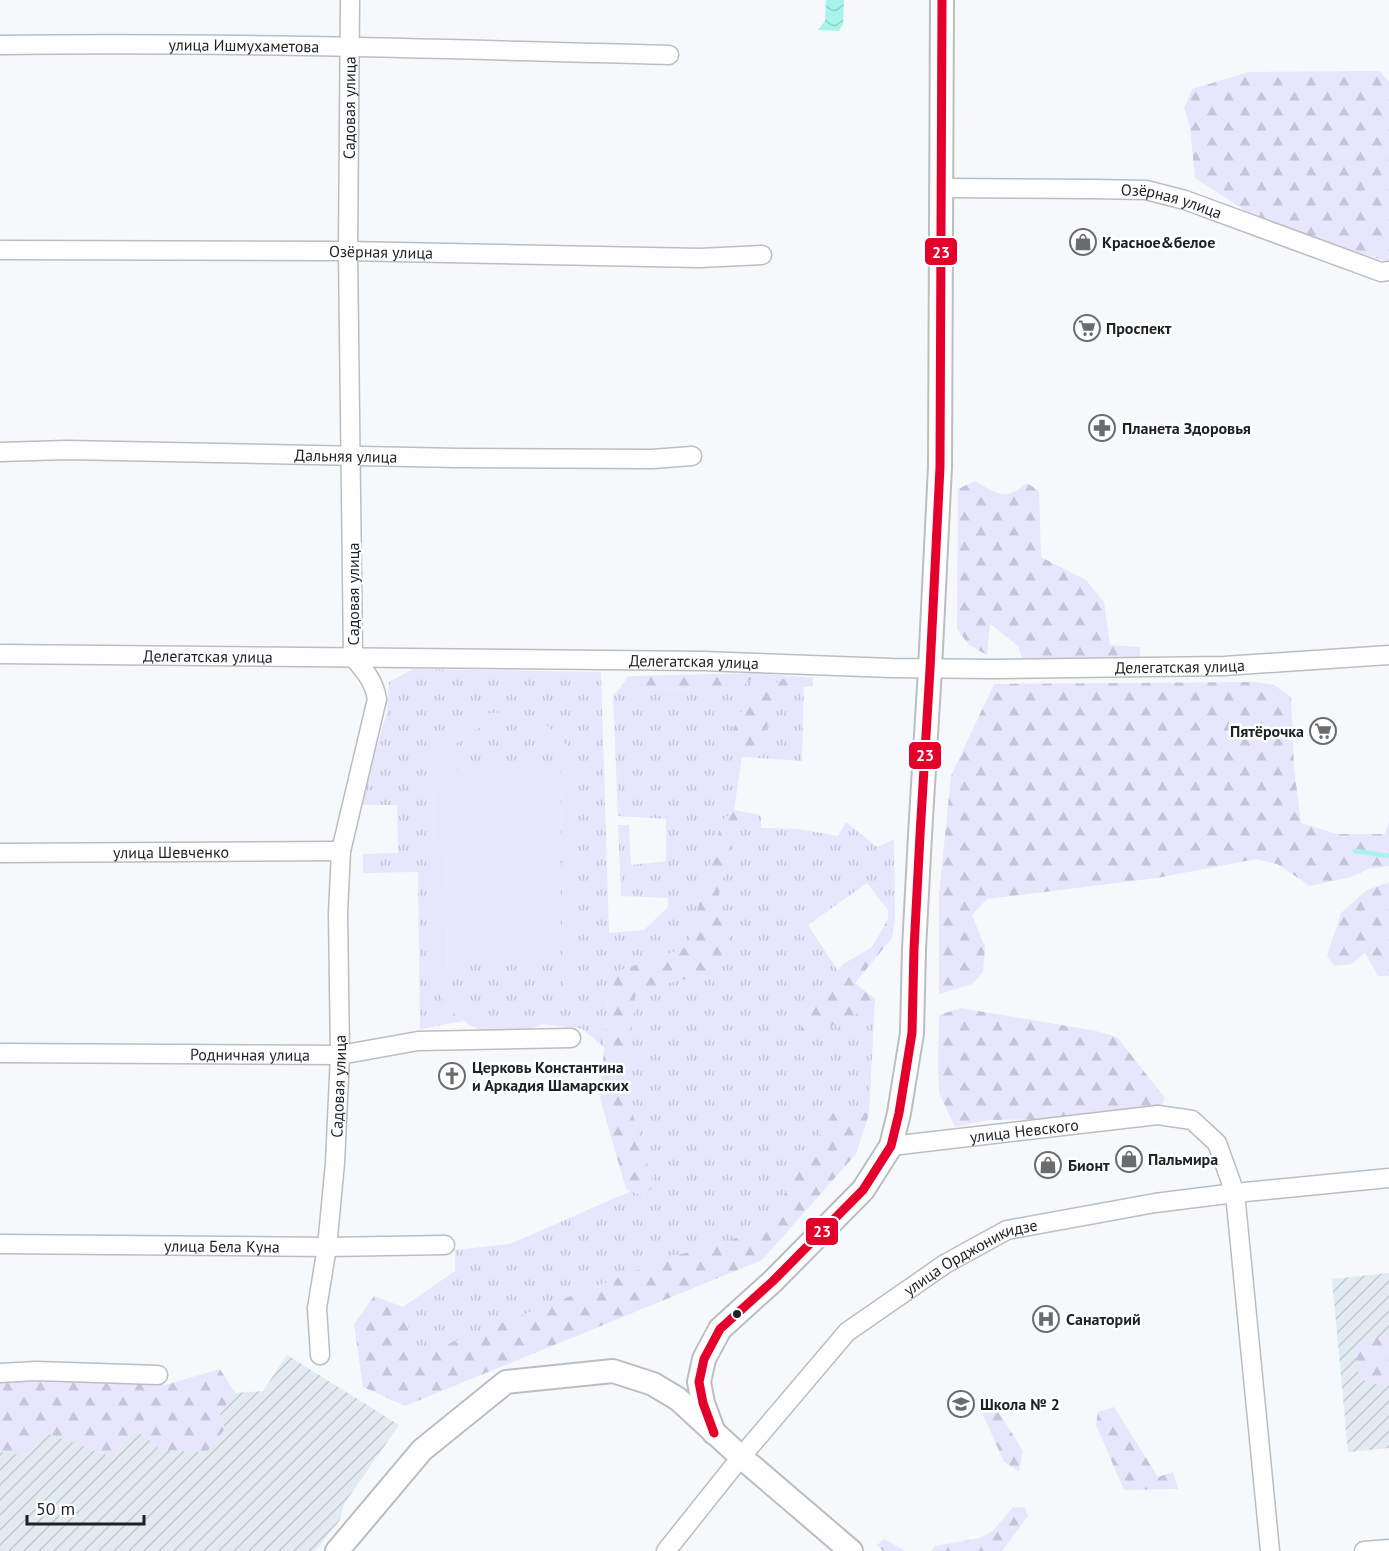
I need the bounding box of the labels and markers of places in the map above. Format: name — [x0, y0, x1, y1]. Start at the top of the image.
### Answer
shop icon: Красное&белое — [1068, 227, 1098, 257]
place label: Красное&белое — [1102, 232, 1215, 252]
supermarket icon: Проспект — [1072, 313, 1102, 343]
place label: Проспект — [1106, 318, 1172, 338]
pharmacy icon: Планета Здоровья — [1087, 413, 1117, 443]
place label: Планета Здоровья — [1122, 418, 1251, 438]
supermarket icon: Пятёрочка — [1308, 716, 1338, 746]
place label: Пятёрочка — [1230, 721, 1304, 741]
place label: Церковь Константина и Аркадия Шамарских — [472, 1057, 630, 1095]
church icon: Церковь Константина и Аркадия Шамарских — [437, 1061, 467, 1091]
shop icon: Пальмира — [1114, 1144, 1144, 1174]
place label: Пальмира — [1148, 1149, 1218, 1169]
shop icon: Бионт — [1033, 1150, 1063, 1180]
place label: Бионт — [1068, 1155, 1110, 1175]
hospital icon: Санаторий — [1031, 1304, 1061, 1334]
unlabelled marker — [731, 1308, 743, 1320]
place label: Санаторий — [1066, 1309, 1141, 1329]
school or university icon: Школа № 2 — [946, 1389, 976, 1419]
place label: Школа № 2 — [980, 1394, 1060, 1414]

